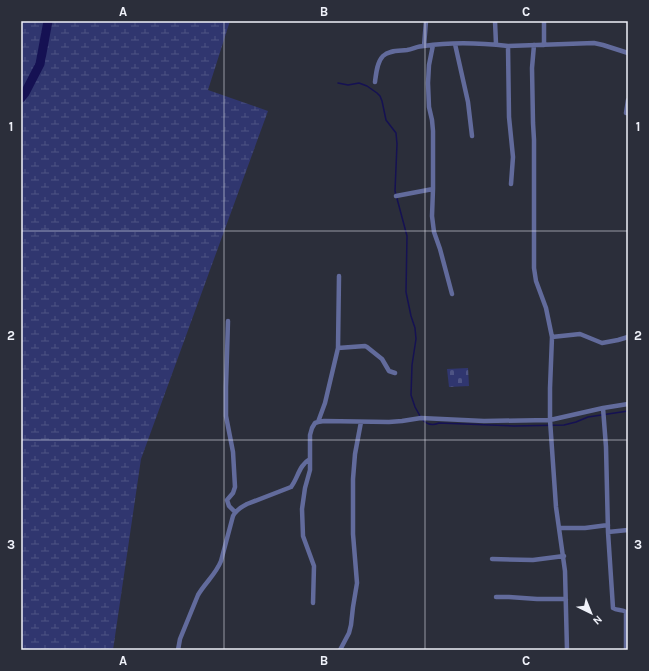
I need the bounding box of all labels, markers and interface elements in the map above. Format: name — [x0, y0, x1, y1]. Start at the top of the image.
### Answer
text: A — [119, 4, 127, 19]
text: B — [320, 4, 328, 19]
text: C — [522, 4, 530, 19]
text: 1 — [9, 119, 13, 134]
text: 1 — [636, 119, 640, 134]
text: 2 — [7, 328, 15, 343]
text: 2 — [634, 328, 642, 343]
text: 3 — [7, 537, 15, 552]
text: 3 — [634, 537, 642, 552]
north arrow — [571, 593, 611, 633]
text: N — [590, 613, 605, 627]
text: A — [119, 653, 127, 668]
text: B — [320, 653, 328, 668]
text: C — [522, 653, 530, 668]

